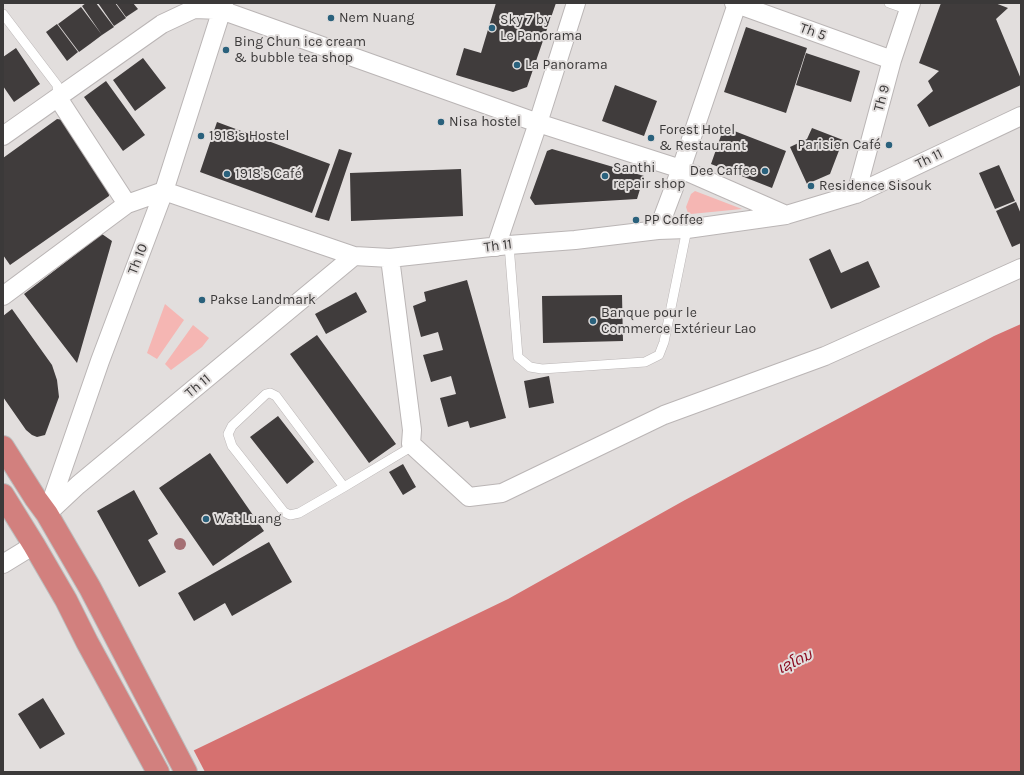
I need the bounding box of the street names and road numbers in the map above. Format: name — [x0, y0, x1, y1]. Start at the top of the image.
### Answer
street label: Th 5 — [798, 20, 828, 44]
street label: Th 9 — [870, 83, 894, 113]
street label: Th 11 — [913, 145, 945, 173]
street label: Th 11 — [483, 236, 513, 256]
street label: Th 10 — [124, 241, 152, 277]
street label: Th 11 — [182, 371, 214, 401]

